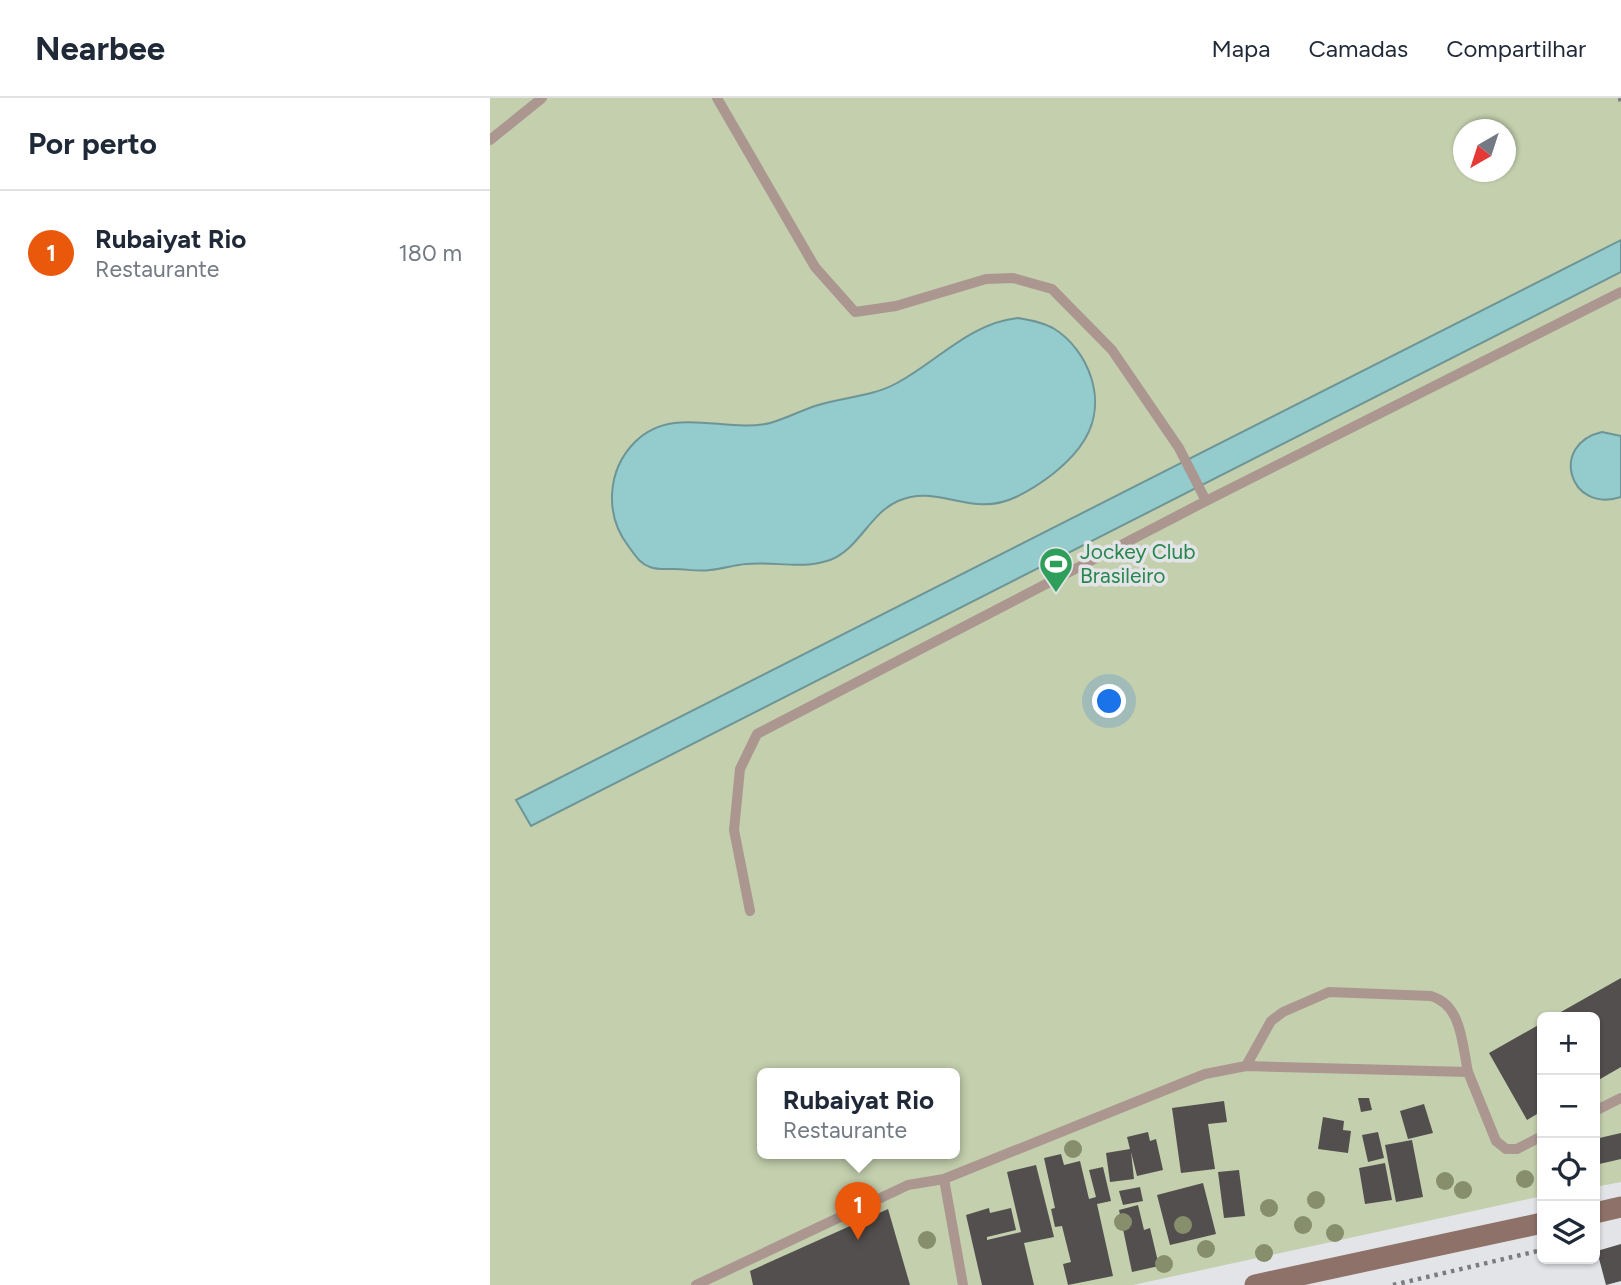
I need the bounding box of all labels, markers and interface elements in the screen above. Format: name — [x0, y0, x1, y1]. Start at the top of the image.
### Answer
text: Nearbee — [35, 29, 165, 68]
text: Mapa — [1211, 34, 1270, 63]
text: Camadas — [1308, 34, 1408, 63]
text: Compartilhar — [1446, 34, 1586, 63]
north arrow — [1453, 119, 1516, 182]
text: Por perto — [28, 125, 157, 162]
text: Rubaiyat Rio — [95, 223, 246, 255]
text: 1 — [46, 239, 56, 267]
text: 180 m — [398, 239, 462, 267]
text: Restaurante — [95, 255, 219, 283]
place label: Jockey Club Brasileiro — [1080, 539, 1196, 588]
sports icon: Jockey Club Brasileiro — [1037, 545, 1075, 594]
your location — [1092, 684, 1126, 718]
map controls — [1537, 1012, 1600, 1264]
button: + — [1537, 1012, 1600, 1075]
popup — [757, 1068, 960, 1159]
button: − — [1537, 1075, 1600, 1138]
text: Rubaiyat Rio — [783, 1084, 934, 1116]
text: Restaurante — [783, 1116, 907, 1144]
button: locate — [1537, 1138, 1600, 1201]
pin: 1 — [835, 1182, 881, 1240]
button: layers — [1537, 1201, 1600, 1264]

